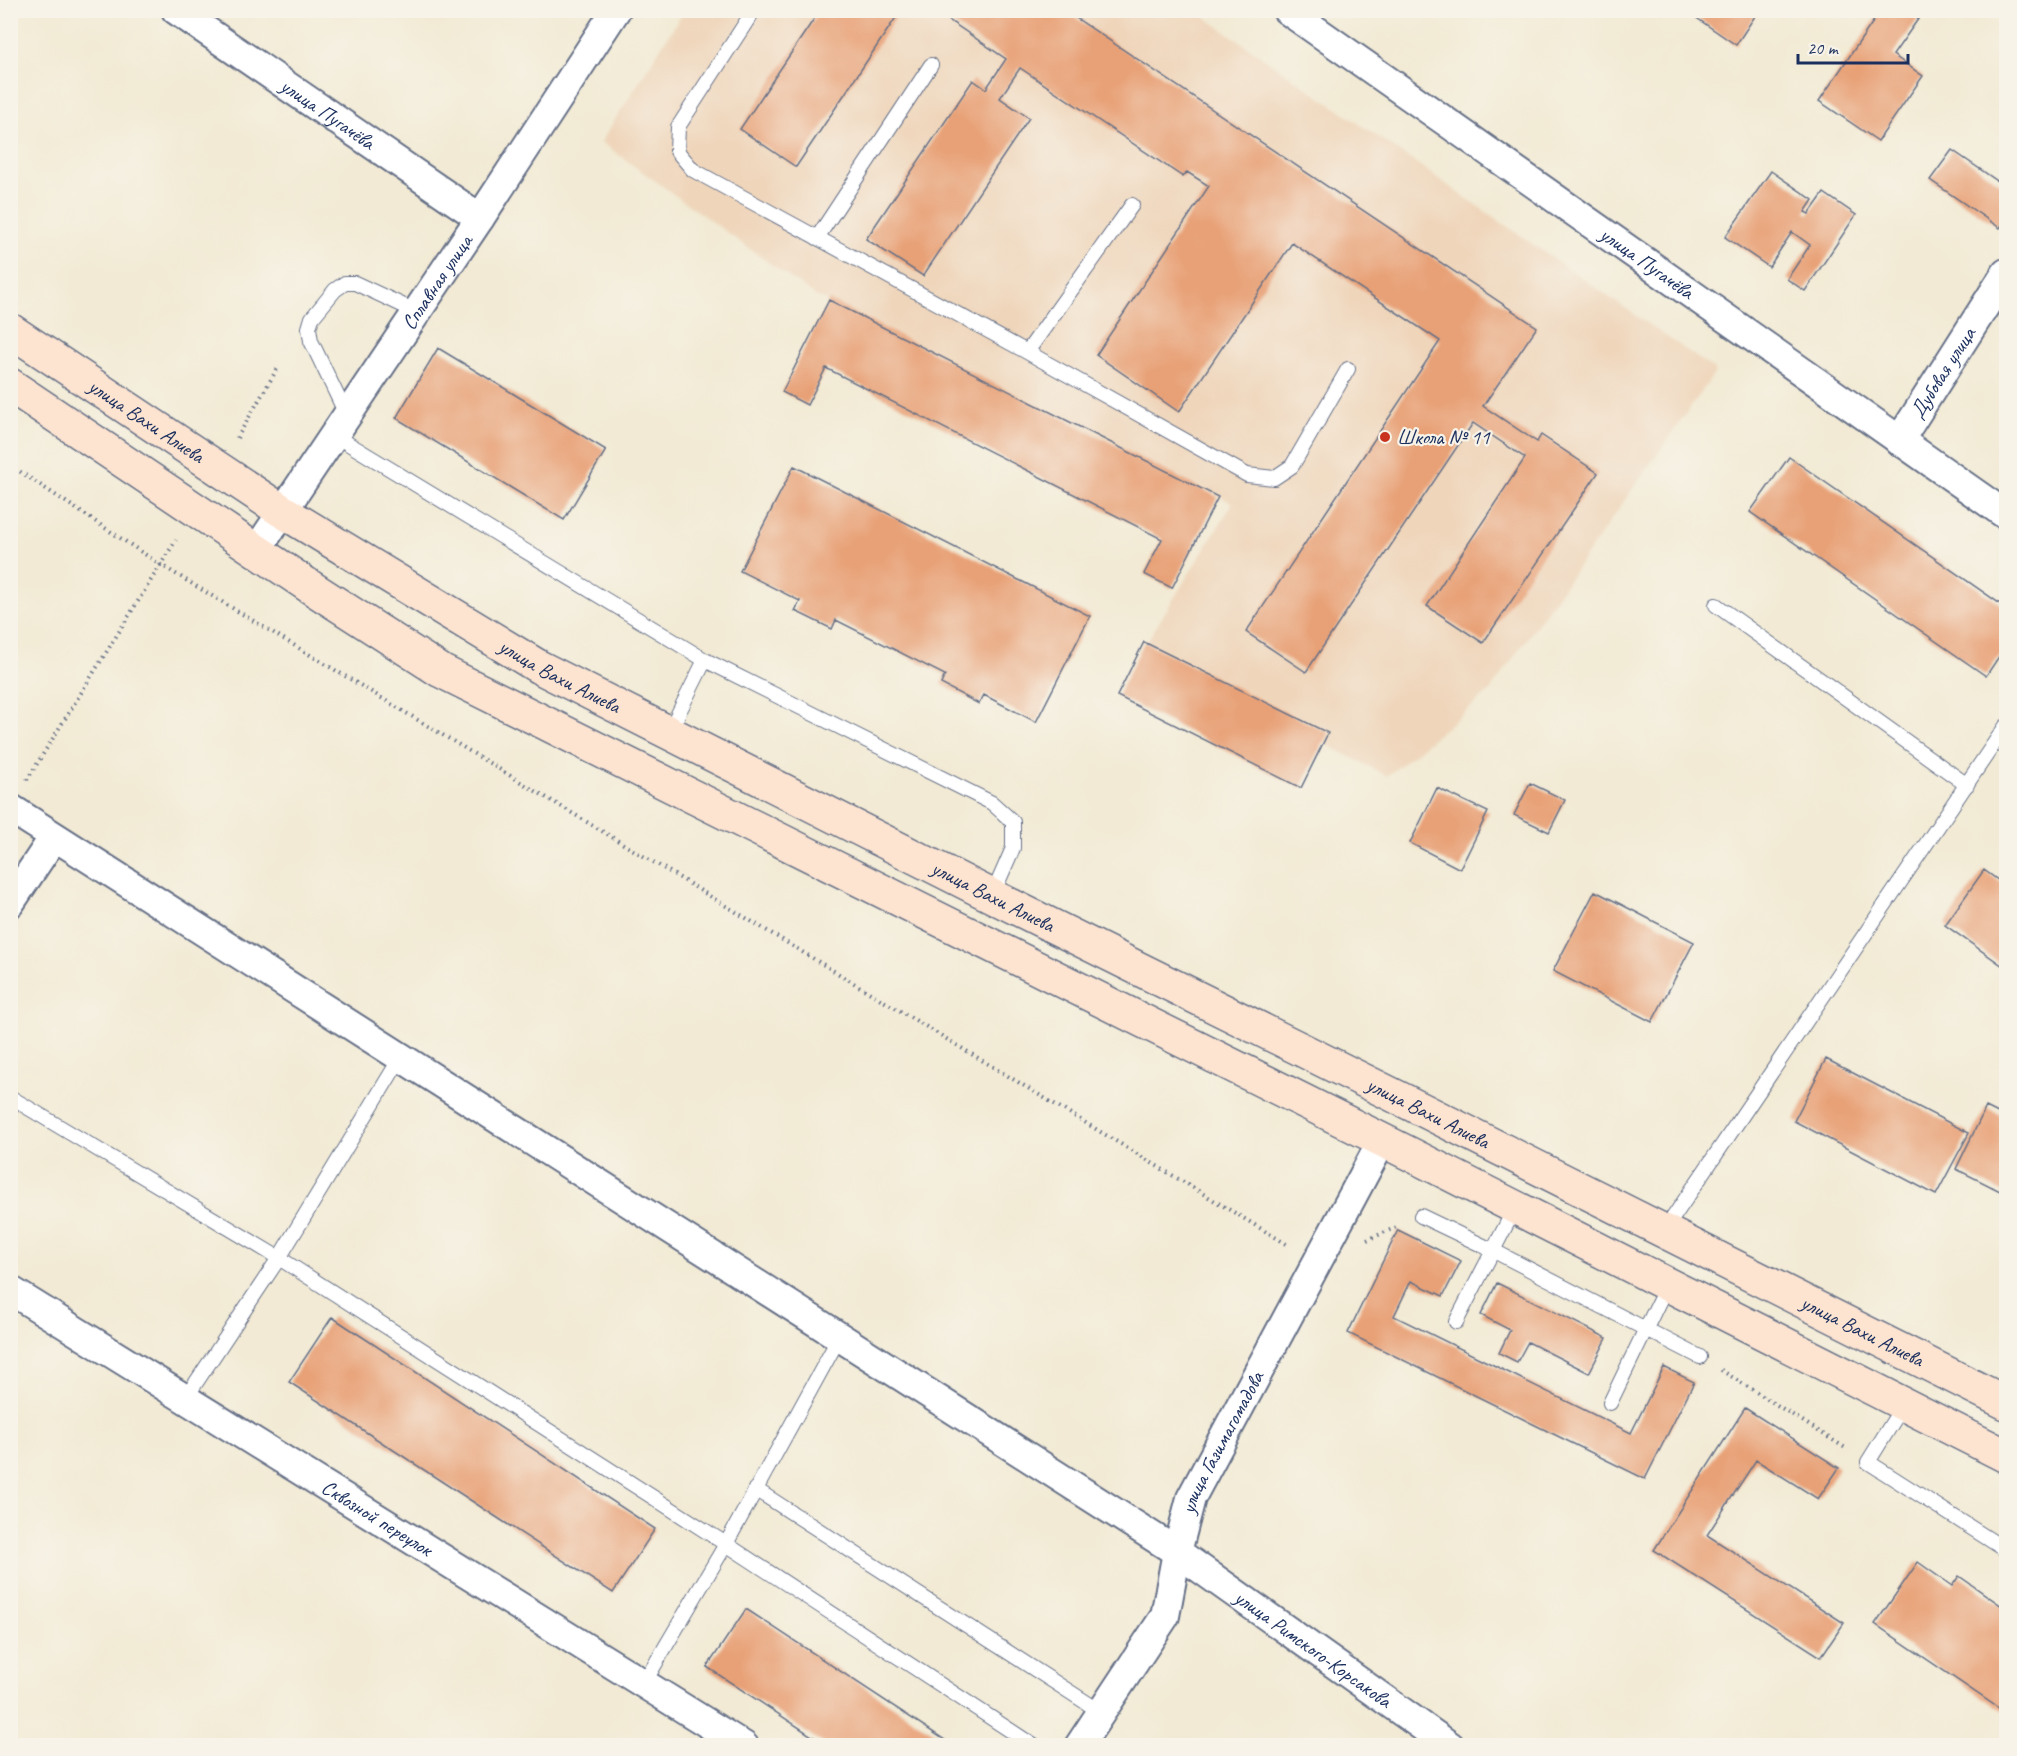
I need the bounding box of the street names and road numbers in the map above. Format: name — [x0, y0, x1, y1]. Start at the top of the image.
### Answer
street label: улица Пугачёва — [274, 71, 381, 156]
street label: улица Пугачёва — [1594, 220, 1700, 306]
street label: Сплавная улица — [396, 228, 479, 335]
street label: Дубовая улица — [1904, 321, 1982, 423]
street label: улица Вахи Алиева — [82, 372, 211, 470]
street label: улица Вахи Алиева — [493, 632, 626, 720]
street label: улица Вахи Алиева — [926, 854, 1060, 939]
street label: улица Вахи Алиева — [1361, 1070, 1495, 1155]
street label: улица Вахи Алиева — [1795, 1288, 1929, 1373]
street label: улица Газимагомадова — [1174, 1365, 1270, 1518]
street label: Сквозной переулок — [317, 1474, 439, 1563]
street label: улица Римского-Корсакова — [1228, 1583, 1398, 1714]

